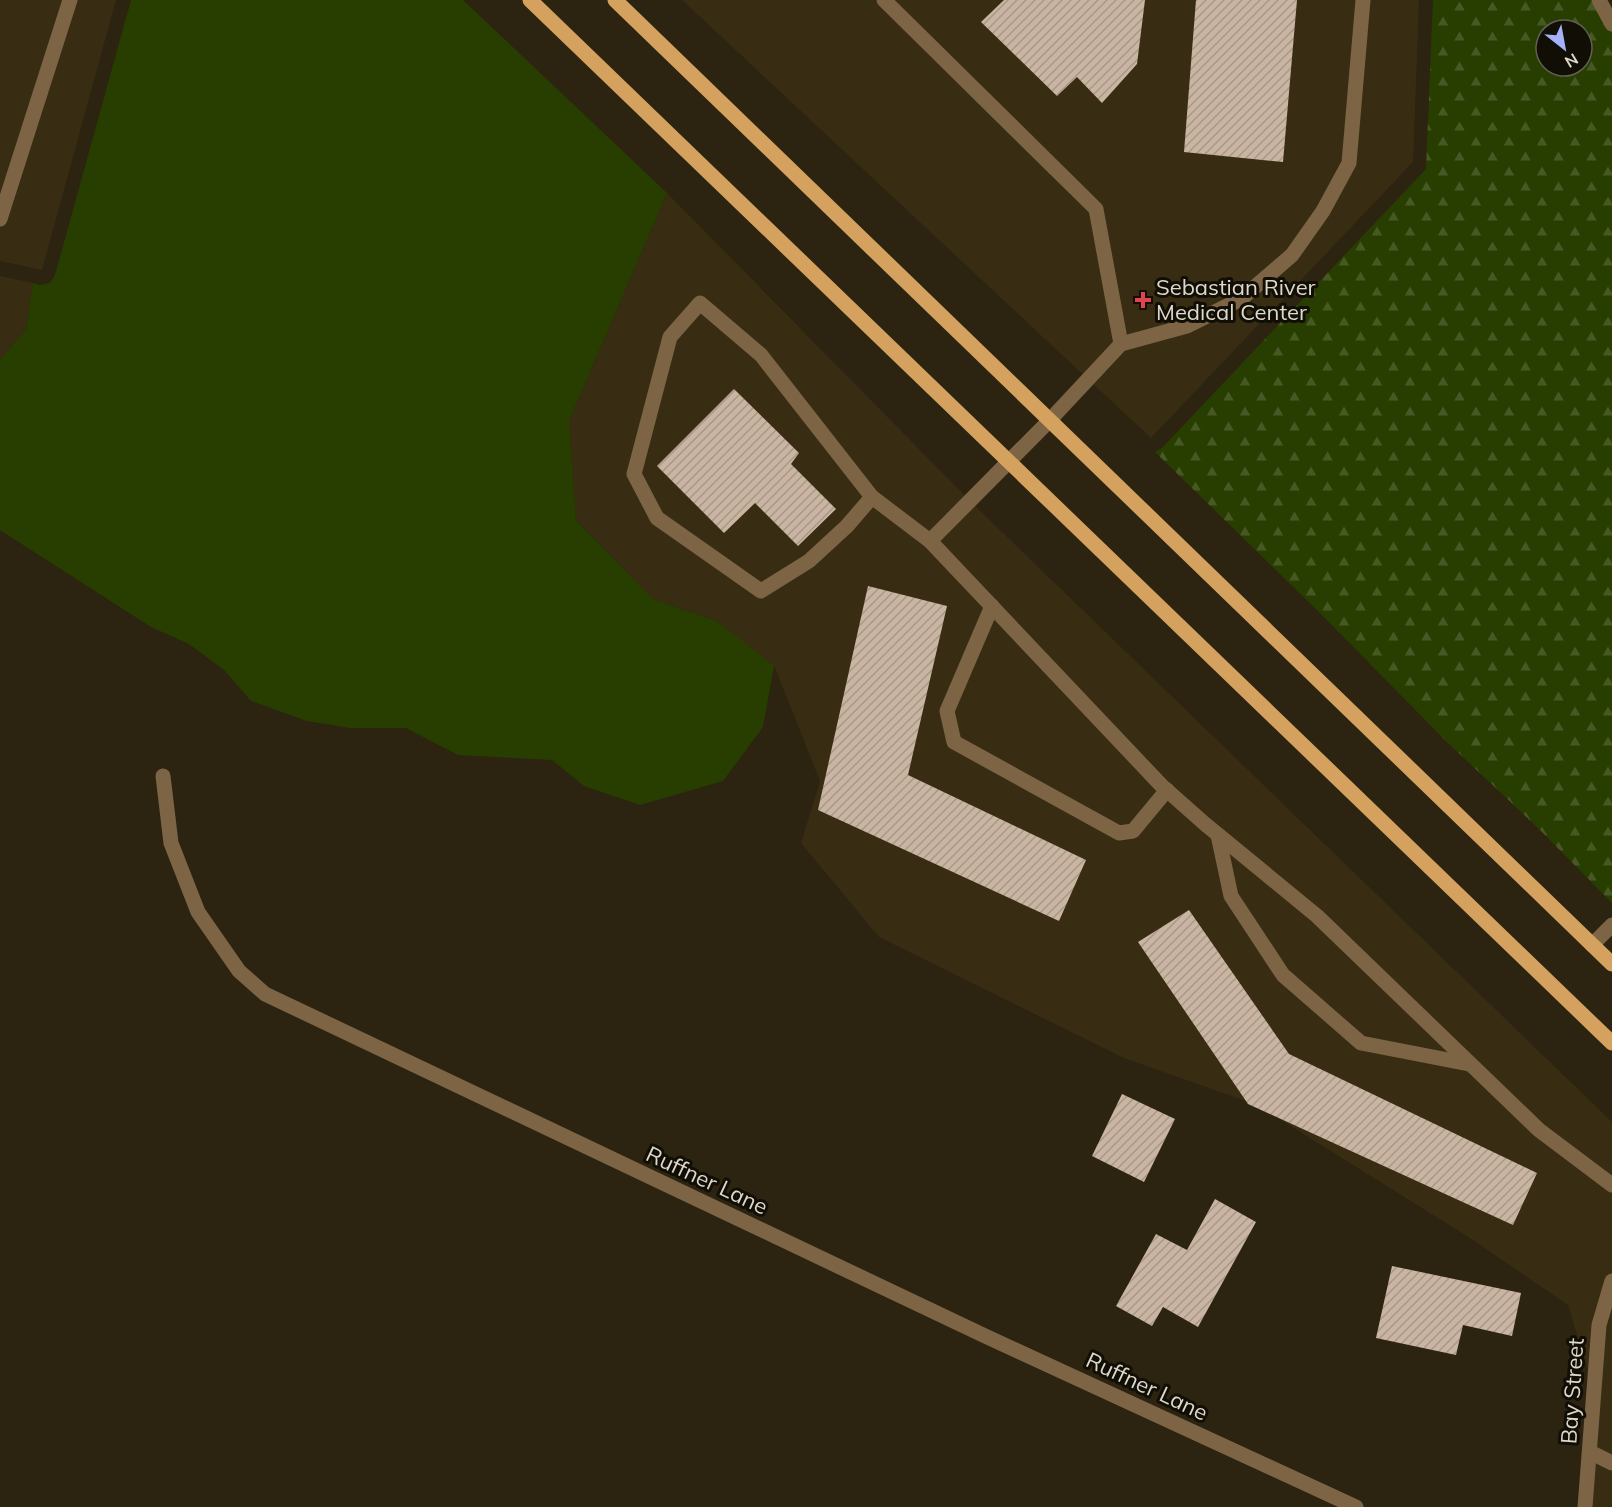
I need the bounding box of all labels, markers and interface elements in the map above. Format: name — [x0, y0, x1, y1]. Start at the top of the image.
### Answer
north arrow — [1534, 18, 1594, 78]
text: N — [1561, 49, 1582, 73]
place label: Sebastian River Medical Center — [1156, 273, 1316, 326]
marker: Sebastian River Medical Center — [1134, 291, 1152, 309]
street label: Ruffner Lane — [642, 1140, 772, 1220]
street label: Bay Street — [1554, 1337, 1590, 1445]
street label: Ruffner Lane — [1082, 1346, 1212, 1426]

